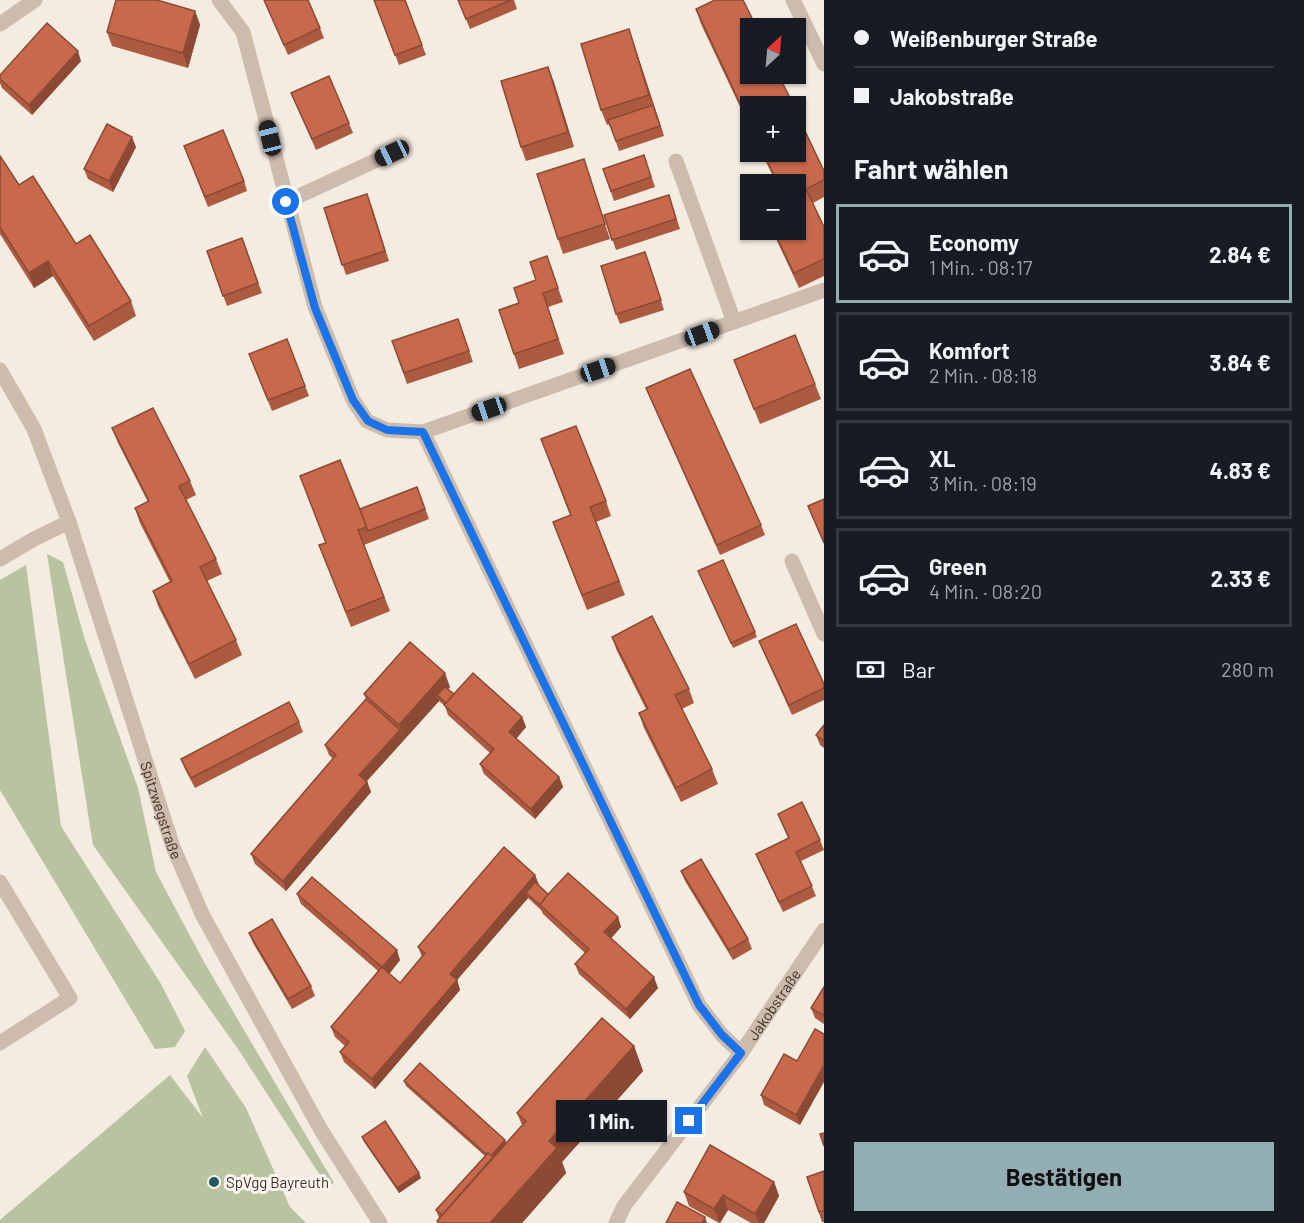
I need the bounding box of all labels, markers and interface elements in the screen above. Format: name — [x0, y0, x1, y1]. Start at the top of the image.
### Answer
north arrow — [740, 18, 806, 84]
map controls — [740, 18, 806, 240]
text: Weißenburger Straße — [890, 25, 1098, 51]
text: Jakobstraße — [890, 83, 1014, 109]
button: + — [740, 96, 806, 162]
car — [257, 118, 283, 158]
car — [372, 137, 412, 169]
text: Fahrt wählen — [854, 152, 1009, 184]
button: − — [740, 174, 806, 240]
route start — [272, 188, 299, 215]
icon: car — [857, 227, 911, 281]
text: Economy — [929, 229, 1019, 255]
text: 2.84 € — [1209, 241, 1271, 267]
text: 1 Min. · 08:17 — [929, 255, 1032, 279]
car — [682, 319, 722, 349]
icon: car — [857, 335, 911, 389]
text: Komfort — [929, 337, 1010, 363]
text: 3.84 € — [1210, 349, 1271, 375]
car — [578, 356, 618, 384]
text: 2 Min. · 08:18 — [929, 363, 1037, 387]
car — [469, 395, 509, 423]
icon: car — [857, 443, 911, 497]
text: XL — [929, 445, 955, 471]
text: 4.83 € — [1210, 457, 1271, 483]
text: 3 Min. · 08:19 — [929, 471, 1037, 495]
icon: car — [857, 551, 911, 605]
text: Green — [929, 553, 987, 579]
text: 2.33 € — [1211, 565, 1271, 591]
text: 4 Min. · 08:20 — [929, 579, 1042, 603]
icon: cash — [854, 653, 887, 686]
text: Bar — [902, 656, 935, 682]
text: 280 m — [1221, 657, 1274, 681]
street label: Spitzwegstraße — [137, 759, 186, 862]
street label: Jakobstraße — [743, 965, 804, 1043]
callout: 1 Min. — [557, 1100, 668, 1142]
route end — [675, 1107, 702, 1134]
text: 1 Min. — [588, 1109, 635, 1133]
button: Bestätigen — [854, 1142, 1274, 1211]
place label: SpVgg Bayreuth — [226, 1173, 329, 1191]
marker: SpVgg Bayreuth — [207, 1175, 221, 1189]

